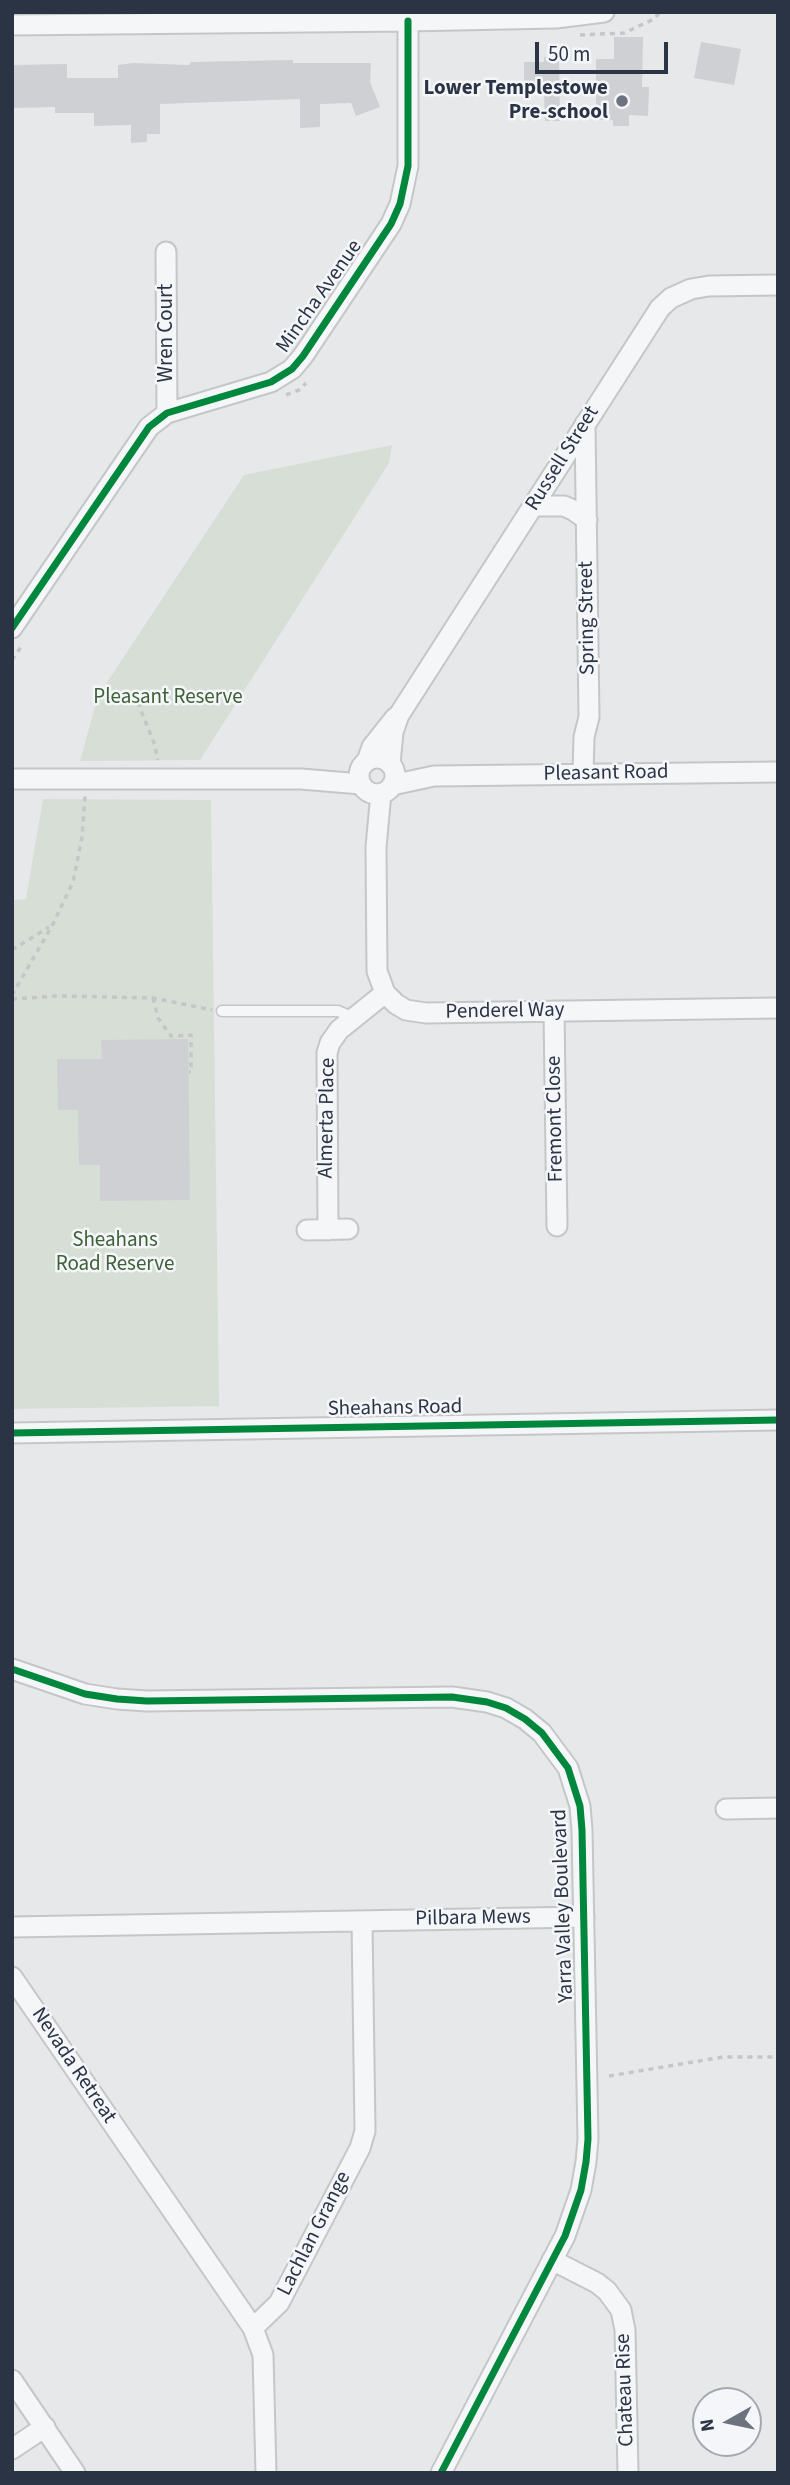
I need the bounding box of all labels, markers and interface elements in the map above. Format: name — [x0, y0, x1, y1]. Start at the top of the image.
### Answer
scale bar — [538, 28, 671, 72]
text: 50 m — [548, 39, 590, 69]
place label: Lower Templestowe Pre-school — [423, 76, 608, 126]
marker: Lower Templestowe Pre-school — [614, 93, 630, 109]
street label: Mincha Avenue — [272, 236, 368, 358]
street label: Wren Court — [154, 284, 180, 382]
street label: Russell Street — [521, 402, 605, 516]
street label: Spring Street — [574, 561, 602, 675]
park label: Pleasant Reserve — [93, 685, 243, 711]
street label: Pleasant Road — [543, 760, 669, 788]
street label: Penderel Way — [445, 998, 565, 1026]
street label: Fremont Close — [542, 1055, 570, 1183]
street label: Almerta Place — [314, 1057, 342, 1179]
park label: Sheahans Road Reserve — [56, 1228, 174, 1278]
street label: Sheahans Road — [327, 1395, 463, 1423]
street label: Yarra Valley Boulevard — [548, 1809, 580, 2003]
street label: Pilbara Mews — [415, 1905, 531, 1933]
street label: Nevada Retreat — [25, 2003, 121, 2129]
street label: Lachlan Grange — [273, 2168, 357, 2300]
street label: Chateau Rise — [611, 2333, 641, 2447]
north arrow — [692, 2387, 762, 2457]
text: N — [693, 2417, 722, 2433]

